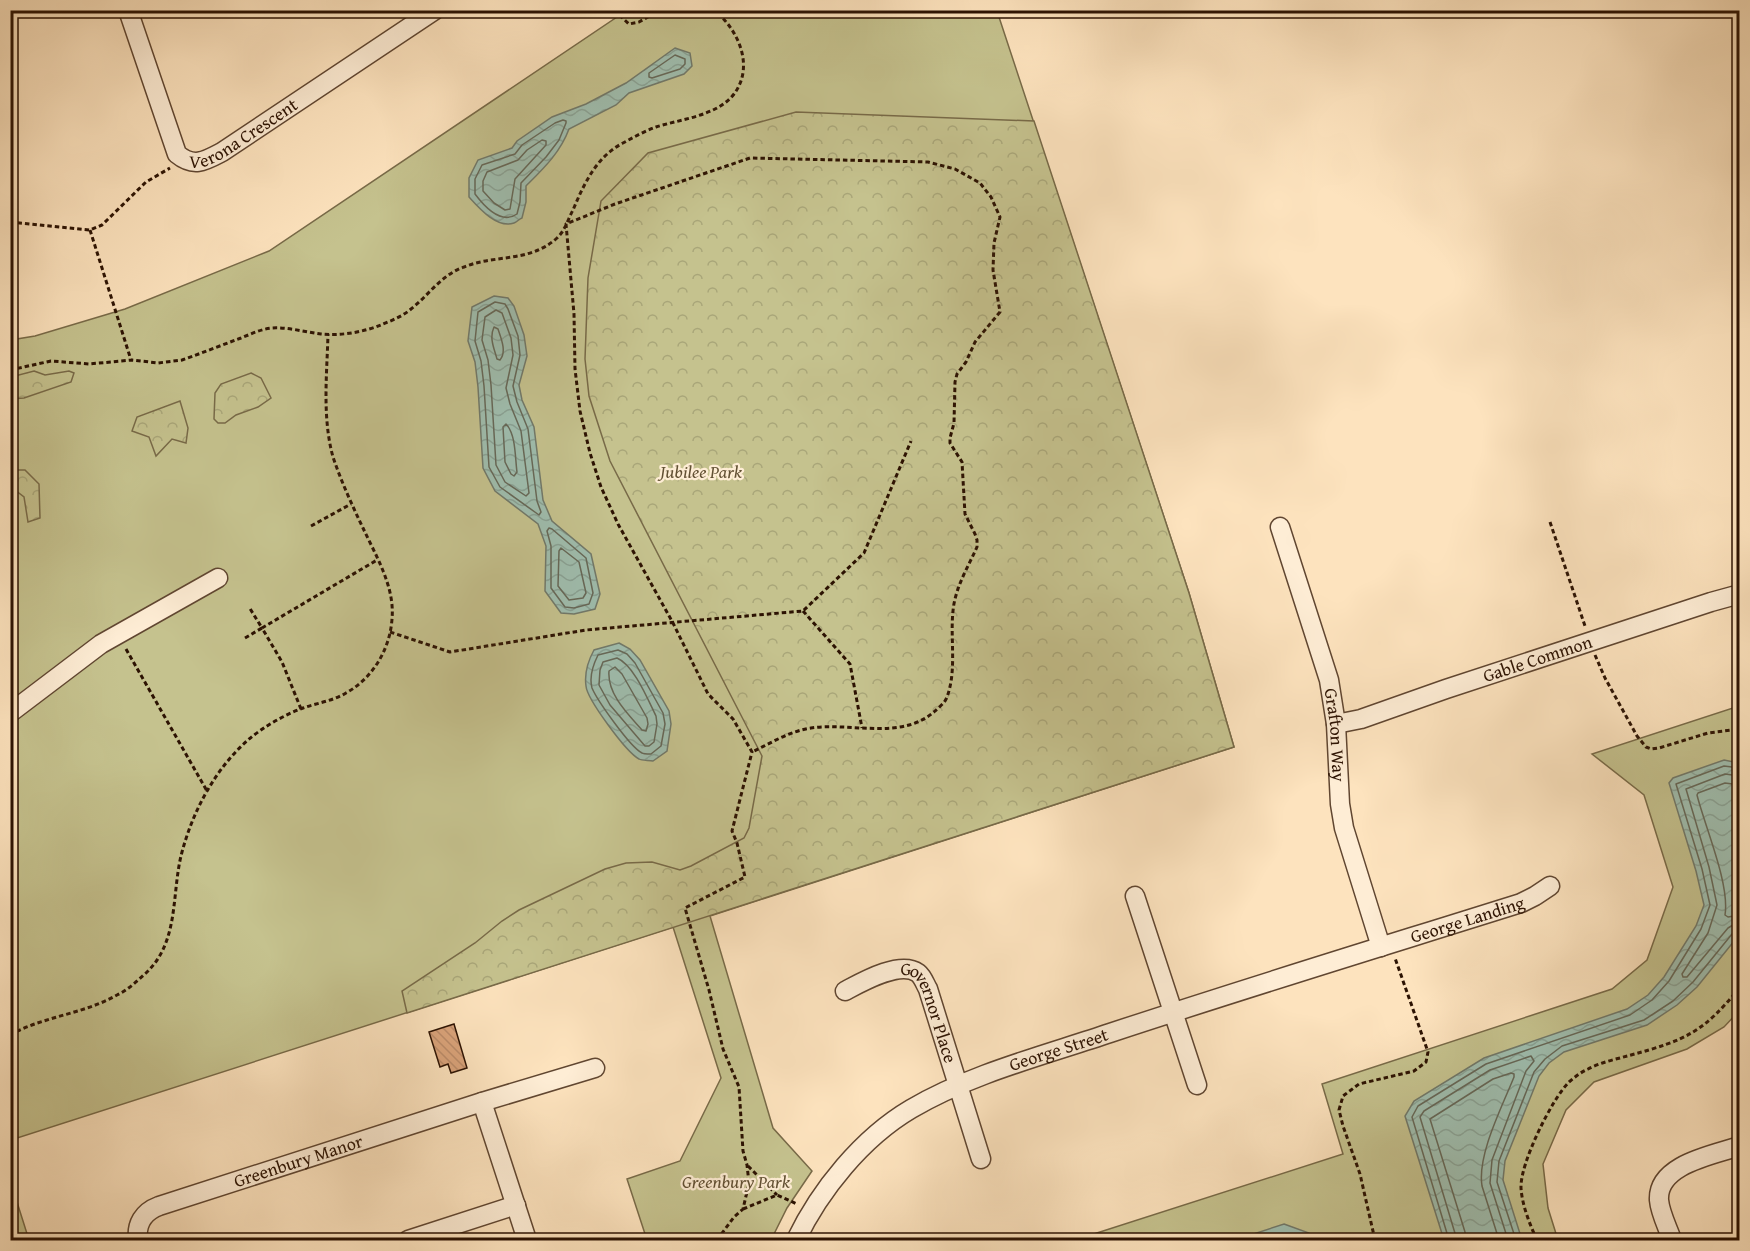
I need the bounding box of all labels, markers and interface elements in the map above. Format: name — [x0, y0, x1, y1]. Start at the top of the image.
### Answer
street label: Verona Crescent — [188, 91, 303, 175]
park label: Jubilee Park — [657, 458, 743, 485]
street label: Gable Common — [1479, 628, 1596, 689]
street label: Grafton Way — [1317, 686, 1353, 782]
street label: George Landing — [1407, 889, 1528, 950]
street label: Governor Place — [900, 955, 964, 1066]
street label: George Street — [1005, 1020, 1112, 1078]
street label: Greenbury Manor — [230, 1127, 367, 1194]
park label: Greenbury Park — [682, 1168, 791, 1195]

